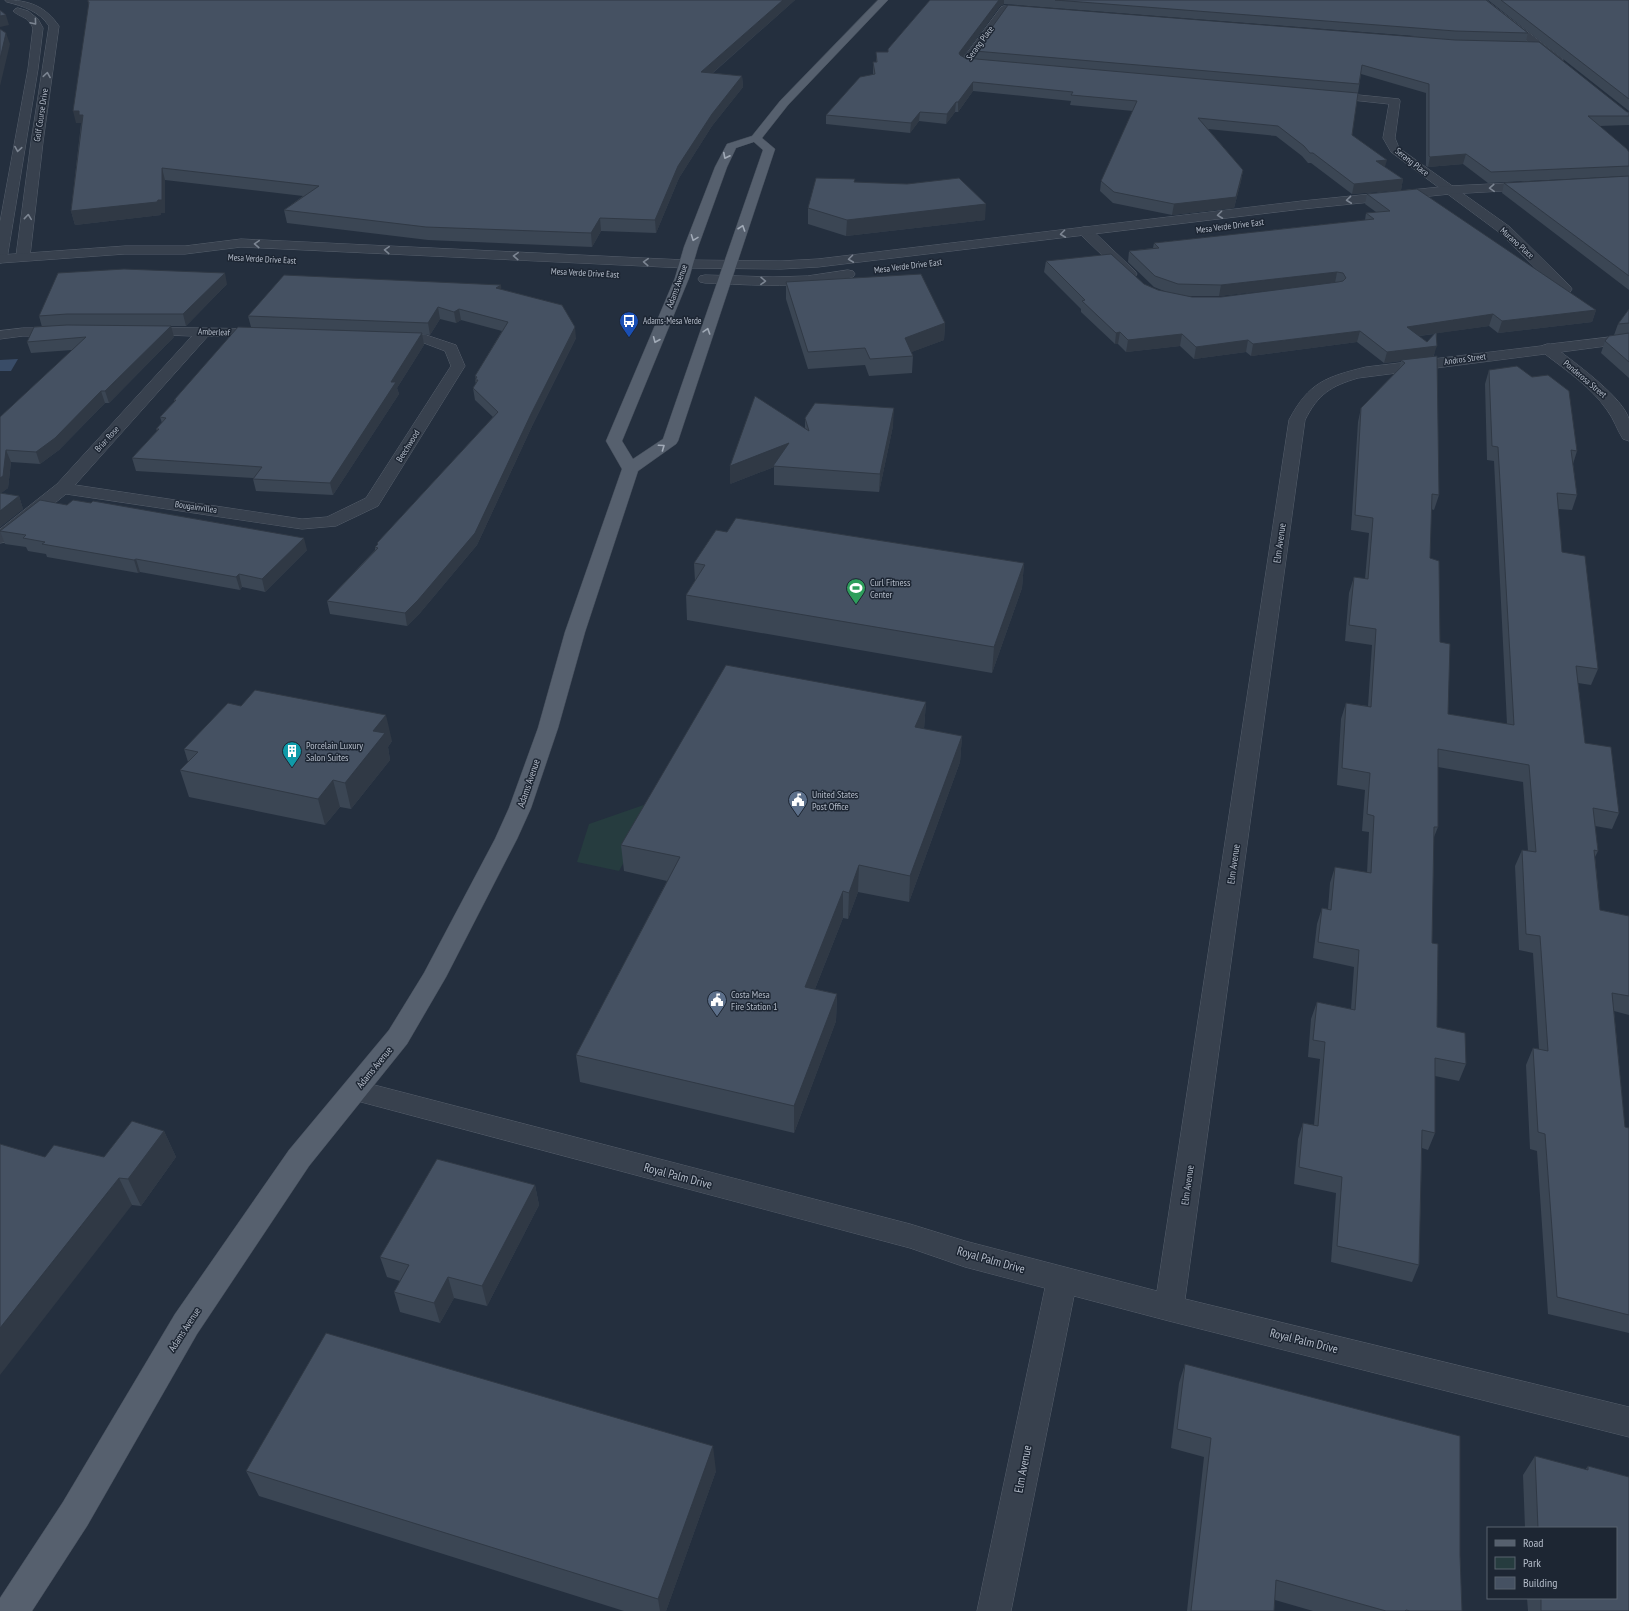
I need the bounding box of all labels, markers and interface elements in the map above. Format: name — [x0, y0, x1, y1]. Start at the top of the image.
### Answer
one-way arrow — [29, 17, 36, 25]
street label: Serang Place — [963, 23, 996, 62]
one-way arrow — [42, 72, 51, 78]
street label: Golf Course Drive — [31, 87, 50, 142]
one-way arrow — [15, 145, 23, 152]
street label: Serang Place — [1393, 145, 1432, 178]
one-way arrow — [723, 152, 731, 160]
one-way arrow — [1489, 183, 1495, 192]
one-way arrow — [1346, 196, 1352, 205]
one-way arrow — [1217, 210, 1223, 219]
one-way arrow — [24, 214, 33, 220]
street label: Mesa Verde Drive East — [1195, 216, 1265, 235]
street label: Murano Place — [1498, 224, 1537, 261]
one-way arrow — [737, 225, 746, 232]
one-way arrow — [1060, 229, 1066, 238]
one-way arrow — [691, 234, 699, 241]
one-way arrow — [254, 239, 260, 248]
one-way arrow — [384, 245, 390, 254]
street label: Mesa Verde Drive East — [228, 251, 297, 266]
one-way arrow — [513, 251, 519, 260]
one-way arrow — [848, 254, 854, 263]
street label: Mesa Verde Drive East — [873, 256, 943, 275]
one-way arrow — [643, 258, 649, 266]
street label: Adams Avenue — [664, 263, 690, 309]
street label: Mesa Verde Drive East — [551, 265, 620, 280]
one-way arrow — [760, 277, 766, 285]
bus stop icon: Adams-Mesa Verde — [618, 310, 640, 338]
place label: Adams-Mesa Verde — [643, 315, 702, 326]
street label: Amberleaf — [198, 325, 231, 338]
one-way arrow — [702, 327, 711, 334]
one-way arrow — [653, 335, 661, 343]
street label: Andros Street — [1443, 350, 1487, 367]
street label: Ponderosa Street — [1562, 357, 1609, 400]
street label: Briar Rose — [92, 423, 121, 454]
street label: Beechwood — [393, 428, 422, 464]
one-way arrow — [658, 445, 665, 452]
street label: Bougainvillea — [174, 498, 218, 515]
street label: Elm Avenue — [1270, 522, 1289, 564]
place label: Curl Fitness Center — [870, 576, 911, 601]
sports icon: Curl Fitness Center — [845, 577, 867, 605]
place label: Porcelain Luxury Salon Suites — [306, 739, 363, 764]
building icon: Porcelain Luxury Salon Suites — [281, 740, 303, 768]
street label: Adams Avenue — [514, 757, 543, 809]
place label: United States Post Office — [812, 788, 859, 813]
public building icon: United States Post Office — [787, 789, 809, 817]
street label: Elm Avenue — [1224, 843, 1243, 885]
place label: Costa Mesa Fire Station 1 — [731, 988, 778, 1013]
public building icon: Costa Mesa Fire Station 1 — [706, 989, 728, 1017]
street label: Adams Avenue — [354, 1044, 395, 1091]
street label: Royal Palm Drive — [642, 1159, 714, 1192]
street label: Elm Avenue — [1178, 1164, 1197, 1206]
street label: Royal Palm Drive — [955, 1243, 1027, 1276]
street label: Adams Avenue — [165, 1305, 204, 1354]
street label: Royal Palm Drive — [1268, 1325, 1340, 1356]
street label: Elm Avenue — [1011, 1444, 1034, 1494]
legend — [1487, 1527, 1617, 1599]
text: Road — [1523, 1535, 1543, 1550]
text: Park — [1523, 1555, 1541, 1570]
text: Building — [1523, 1575, 1558, 1590]

